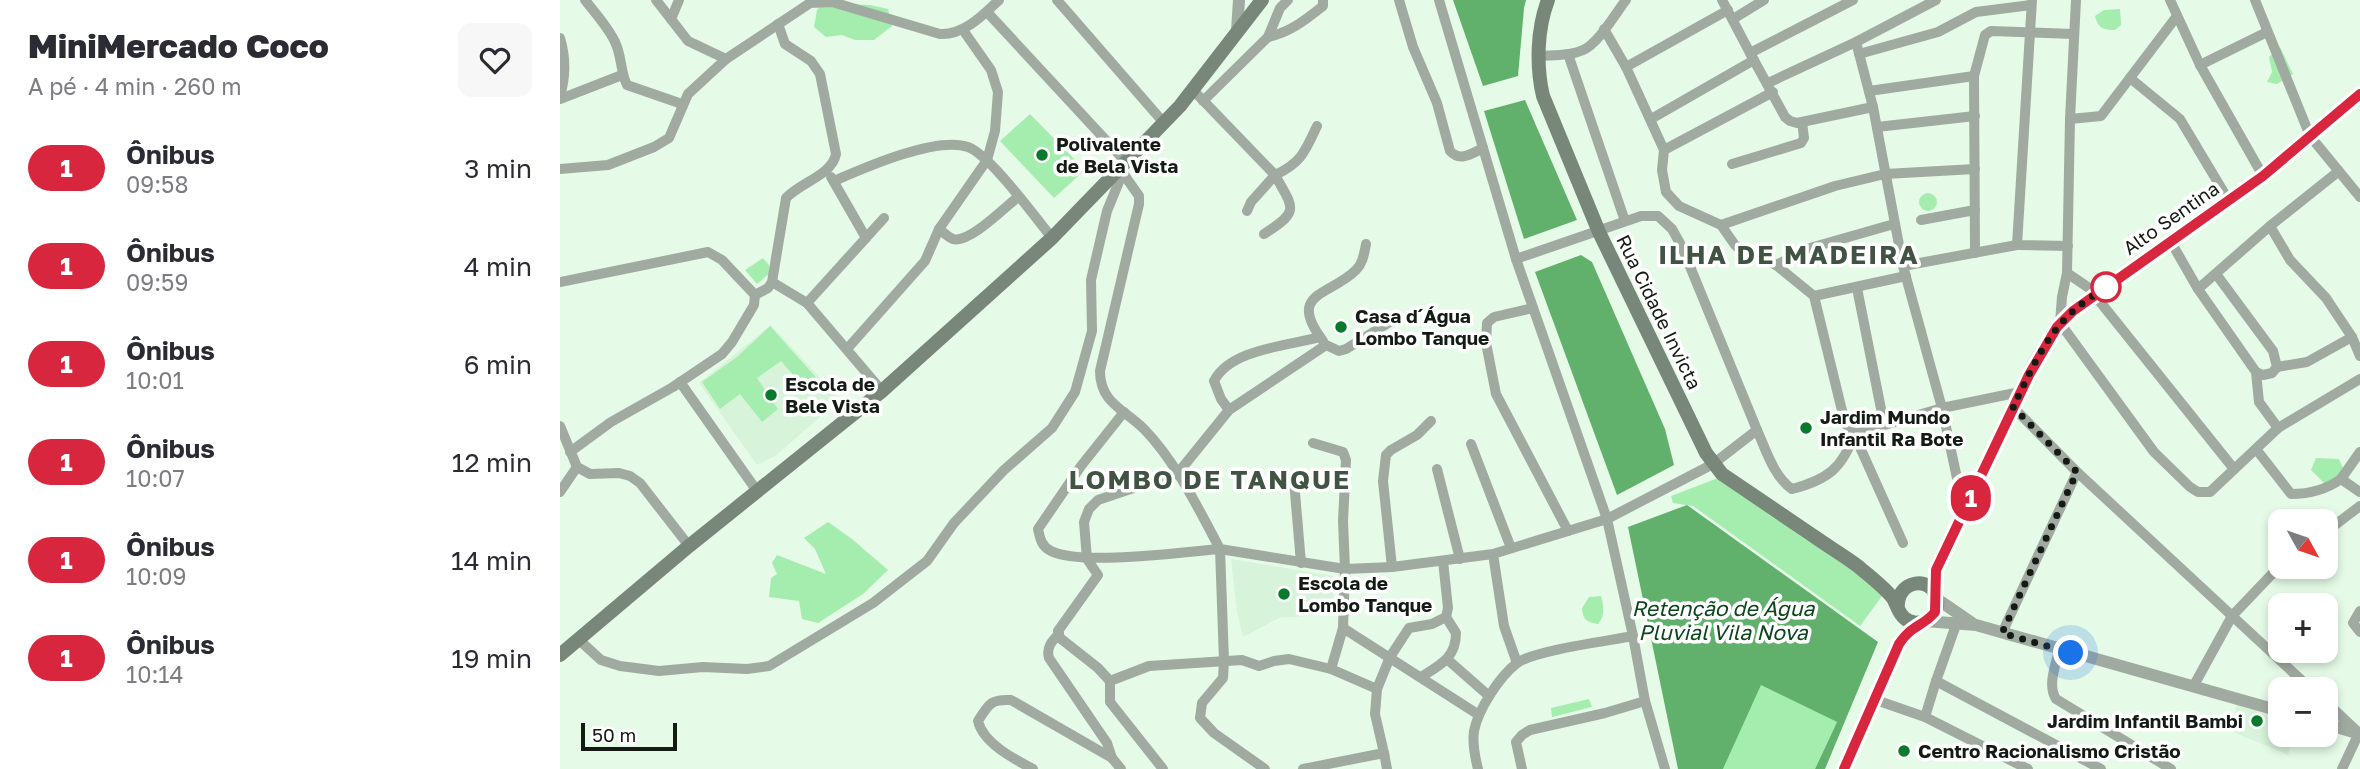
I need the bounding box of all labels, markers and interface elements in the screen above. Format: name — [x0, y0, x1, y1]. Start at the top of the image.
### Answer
button: heart — [458, 23, 532, 97]
text: MiniMercado Coco — [28, 26, 329, 65]
text: A pé · 4 min · 260 m — [28, 72, 242, 100]
place label: Polivalente de Bela Vista — [1056, 132, 1178, 177]
text: Ônibus — [126, 139, 215, 170]
marker: Polivalente de Bela Vista — [1034, 147, 1050, 163]
text: 1 — [60, 153, 73, 182]
text: 3 min — [464, 153, 532, 184]
text: 09:58 — [126, 170, 188, 198]
street label: Alto Sentina — [2118, 176, 2223, 259]
street label: Rua Cidade Invicta — [1612, 231, 1707, 393]
text: Ônibus — [126, 237, 215, 268]
district label: ILHA DE MADEIRA — [1658, 239, 1920, 270]
text: 1 — [60, 251, 73, 280]
text: 4 min — [464, 251, 532, 282]
text: 09:59 — [126, 268, 188, 296]
unlabelled marker — [2091, 272, 2121, 302]
place label: Casa d´Água Lombo Tanque — [1355, 304, 1489, 349]
marker: Casa d´Água Lombo Tanque — [1333, 319, 1349, 335]
text: Ônibus — [126, 335, 215, 366]
text: 1 — [60, 349, 73, 378]
text: 6 min — [464, 349, 532, 380]
text: 10:01 — [126, 366, 184, 394]
place label: Escola de Bele Vista — [785, 372, 880, 417]
marker: Escola de Bele Vista — [763, 387, 779, 403]
place label: Jardim Mundo Infantil Rª Bote — [1820, 405, 1963, 450]
marker: Jardim Mundo Infantil Rª Bote — [1798, 420, 1814, 436]
text: Ônibus — [126, 433, 215, 464]
text: 1 — [60, 447, 73, 476]
text: 12 min — [452, 447, 532, 478]
text: 10:07 — [126, 464, 185, 492]
district label: LOMBO DE TANQUE — [1069, 464, 1351, 495]
line badge: 1 — [1948, 475, 1994, 521]
text: 1 — [1965, 483, 1977, 512]
north arrow — [2268, 509, 2338, 579]
map controls — [2268, 509, 2338, 747]
text: Ônibus — [126, 531, 215, 562]
text: 1 — [60, 545, 73, 574]
text: 14 min — [451, 545, 532, 576]
text: 10:09 — [126, 562, 187, 590]
place label: Escola de Lombo Tanque — [1298, 571, 1432, 616]
marker: Escola de Lombo Tanque — [1276, 586, 1292, 602]
button: + — [2268, 593, 2338, 663]
water label: Retenção de Água Pluvial Vila Nova — [1632, 595, 1815, 645]
text: Ônibus — [126, 629, 215, 660]
your location — [2053, 635, 2088, 670]
text: 1 — [60, 643, 73, 672]
text: 19 min — [451, 643, 532, 674]
text: 10:14 — [126, 660, 184, 688]
button: − — [2268, 677, 2338, 747]
place label: Jardim Infantil Bambi — [2047, 709, 2243, 732]
marker: Jardim Infantil Bambi — [2249, 713, 2265, 729]
scale bar — [581, 720, 677, 752]
text: 50 m — [592, 723, 636, 746]
place label: Centro Racionalismo Cristão — [1918, 739, 2181, 762]
marker: Centro Racionalismo Cristão — [1896, 743, 1912, 759]

